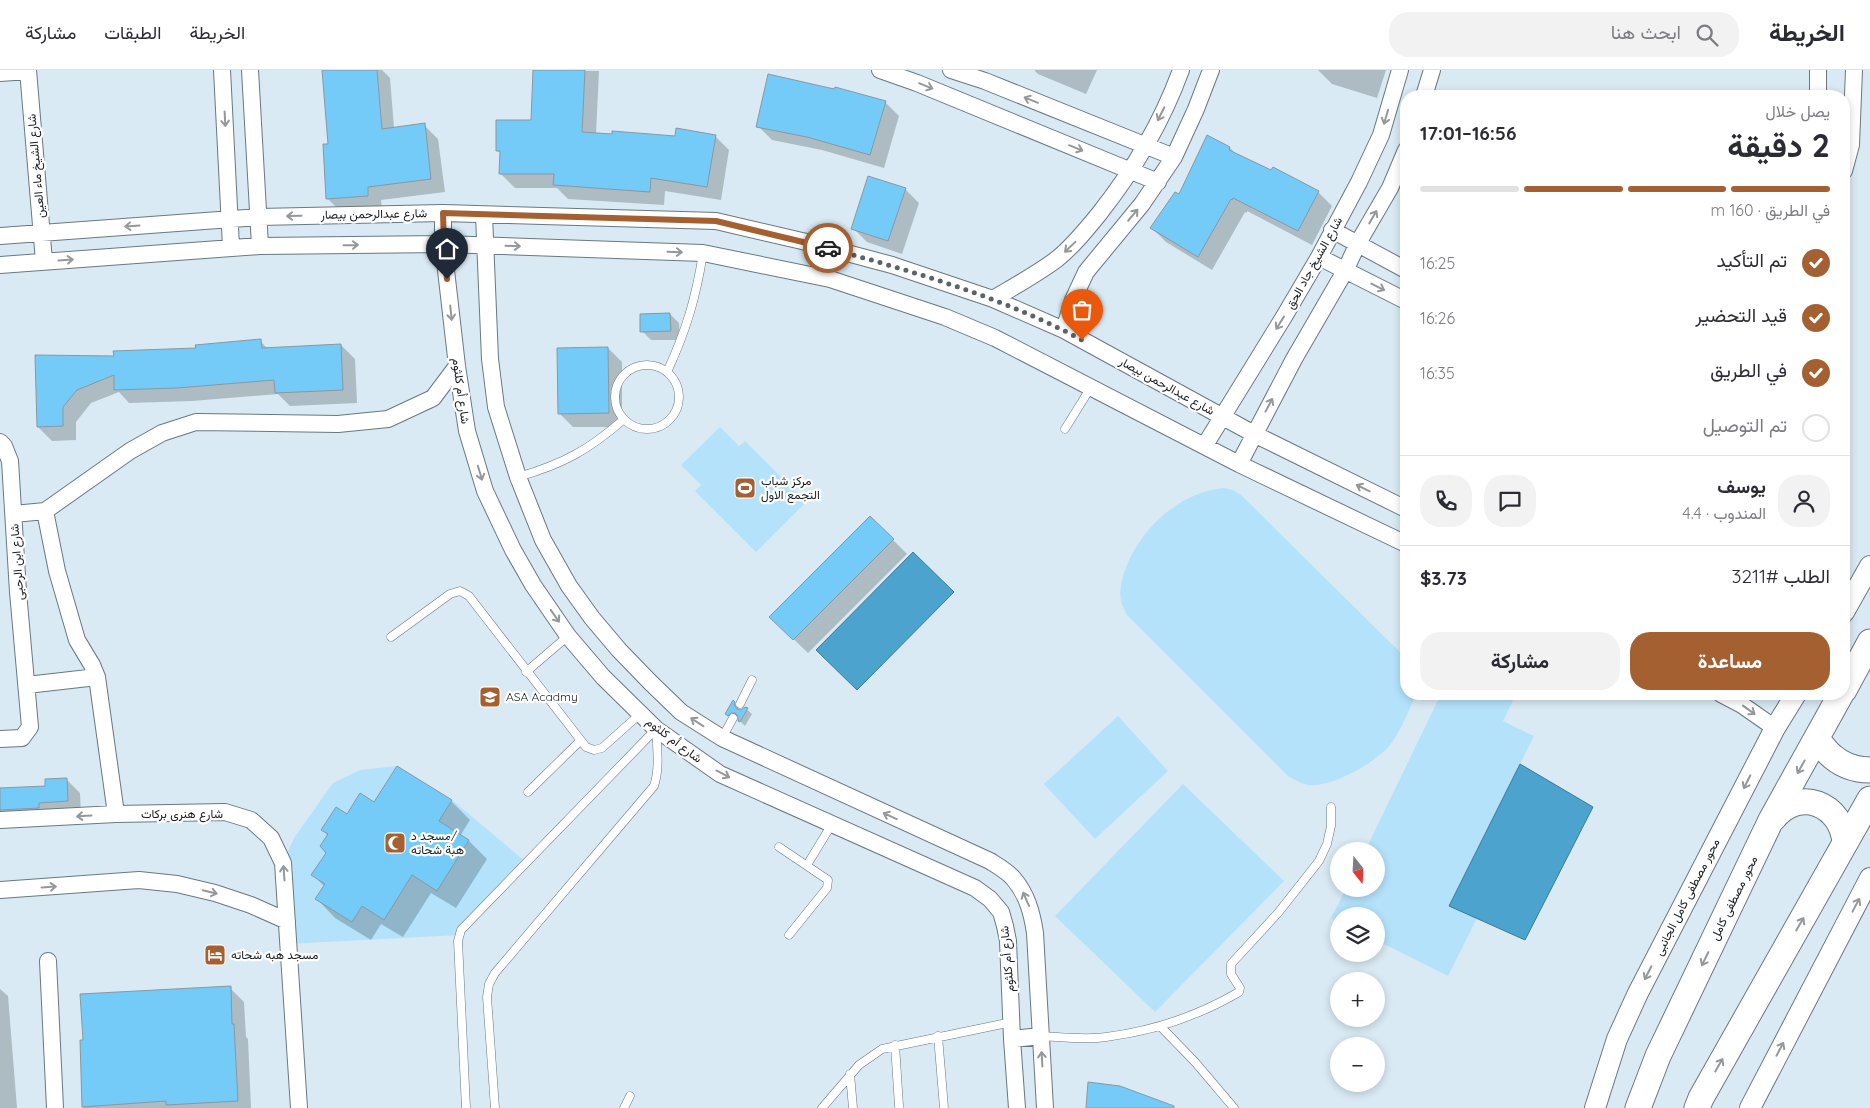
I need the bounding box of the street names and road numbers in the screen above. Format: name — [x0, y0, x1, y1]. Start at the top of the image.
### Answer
street label: شارع الشيخ ماء العين — [23, 113, 50, 219]
street label: شارع عبدالرحمن بيصار — [320, 205, 427, 224]
street label: شارع الشيخ جاد الحق — [1282, 214, 1347, 312]
street label: شارع عبدالرحمن بيصار — [1115, 353, 1217, 420]
street label: شارع أم كلثوم — [447, 357, 474, 425]
street label: شارع ابن الرحبى — [6, 523, 29, 601]
street label: شارع أم كلثوم — [642, 714, 705, 767]
street label: شارع هنرى بركات — [141, 806, 223, 823]
street label: محور مصطفى كامل الجانبى — [1651, 836, 1723, 958]
street label: محور مصطفى كامل — [1707, 853, 1761, 943]
street label: شارع أم كلثوم — [996, 925, 1019, 993]

